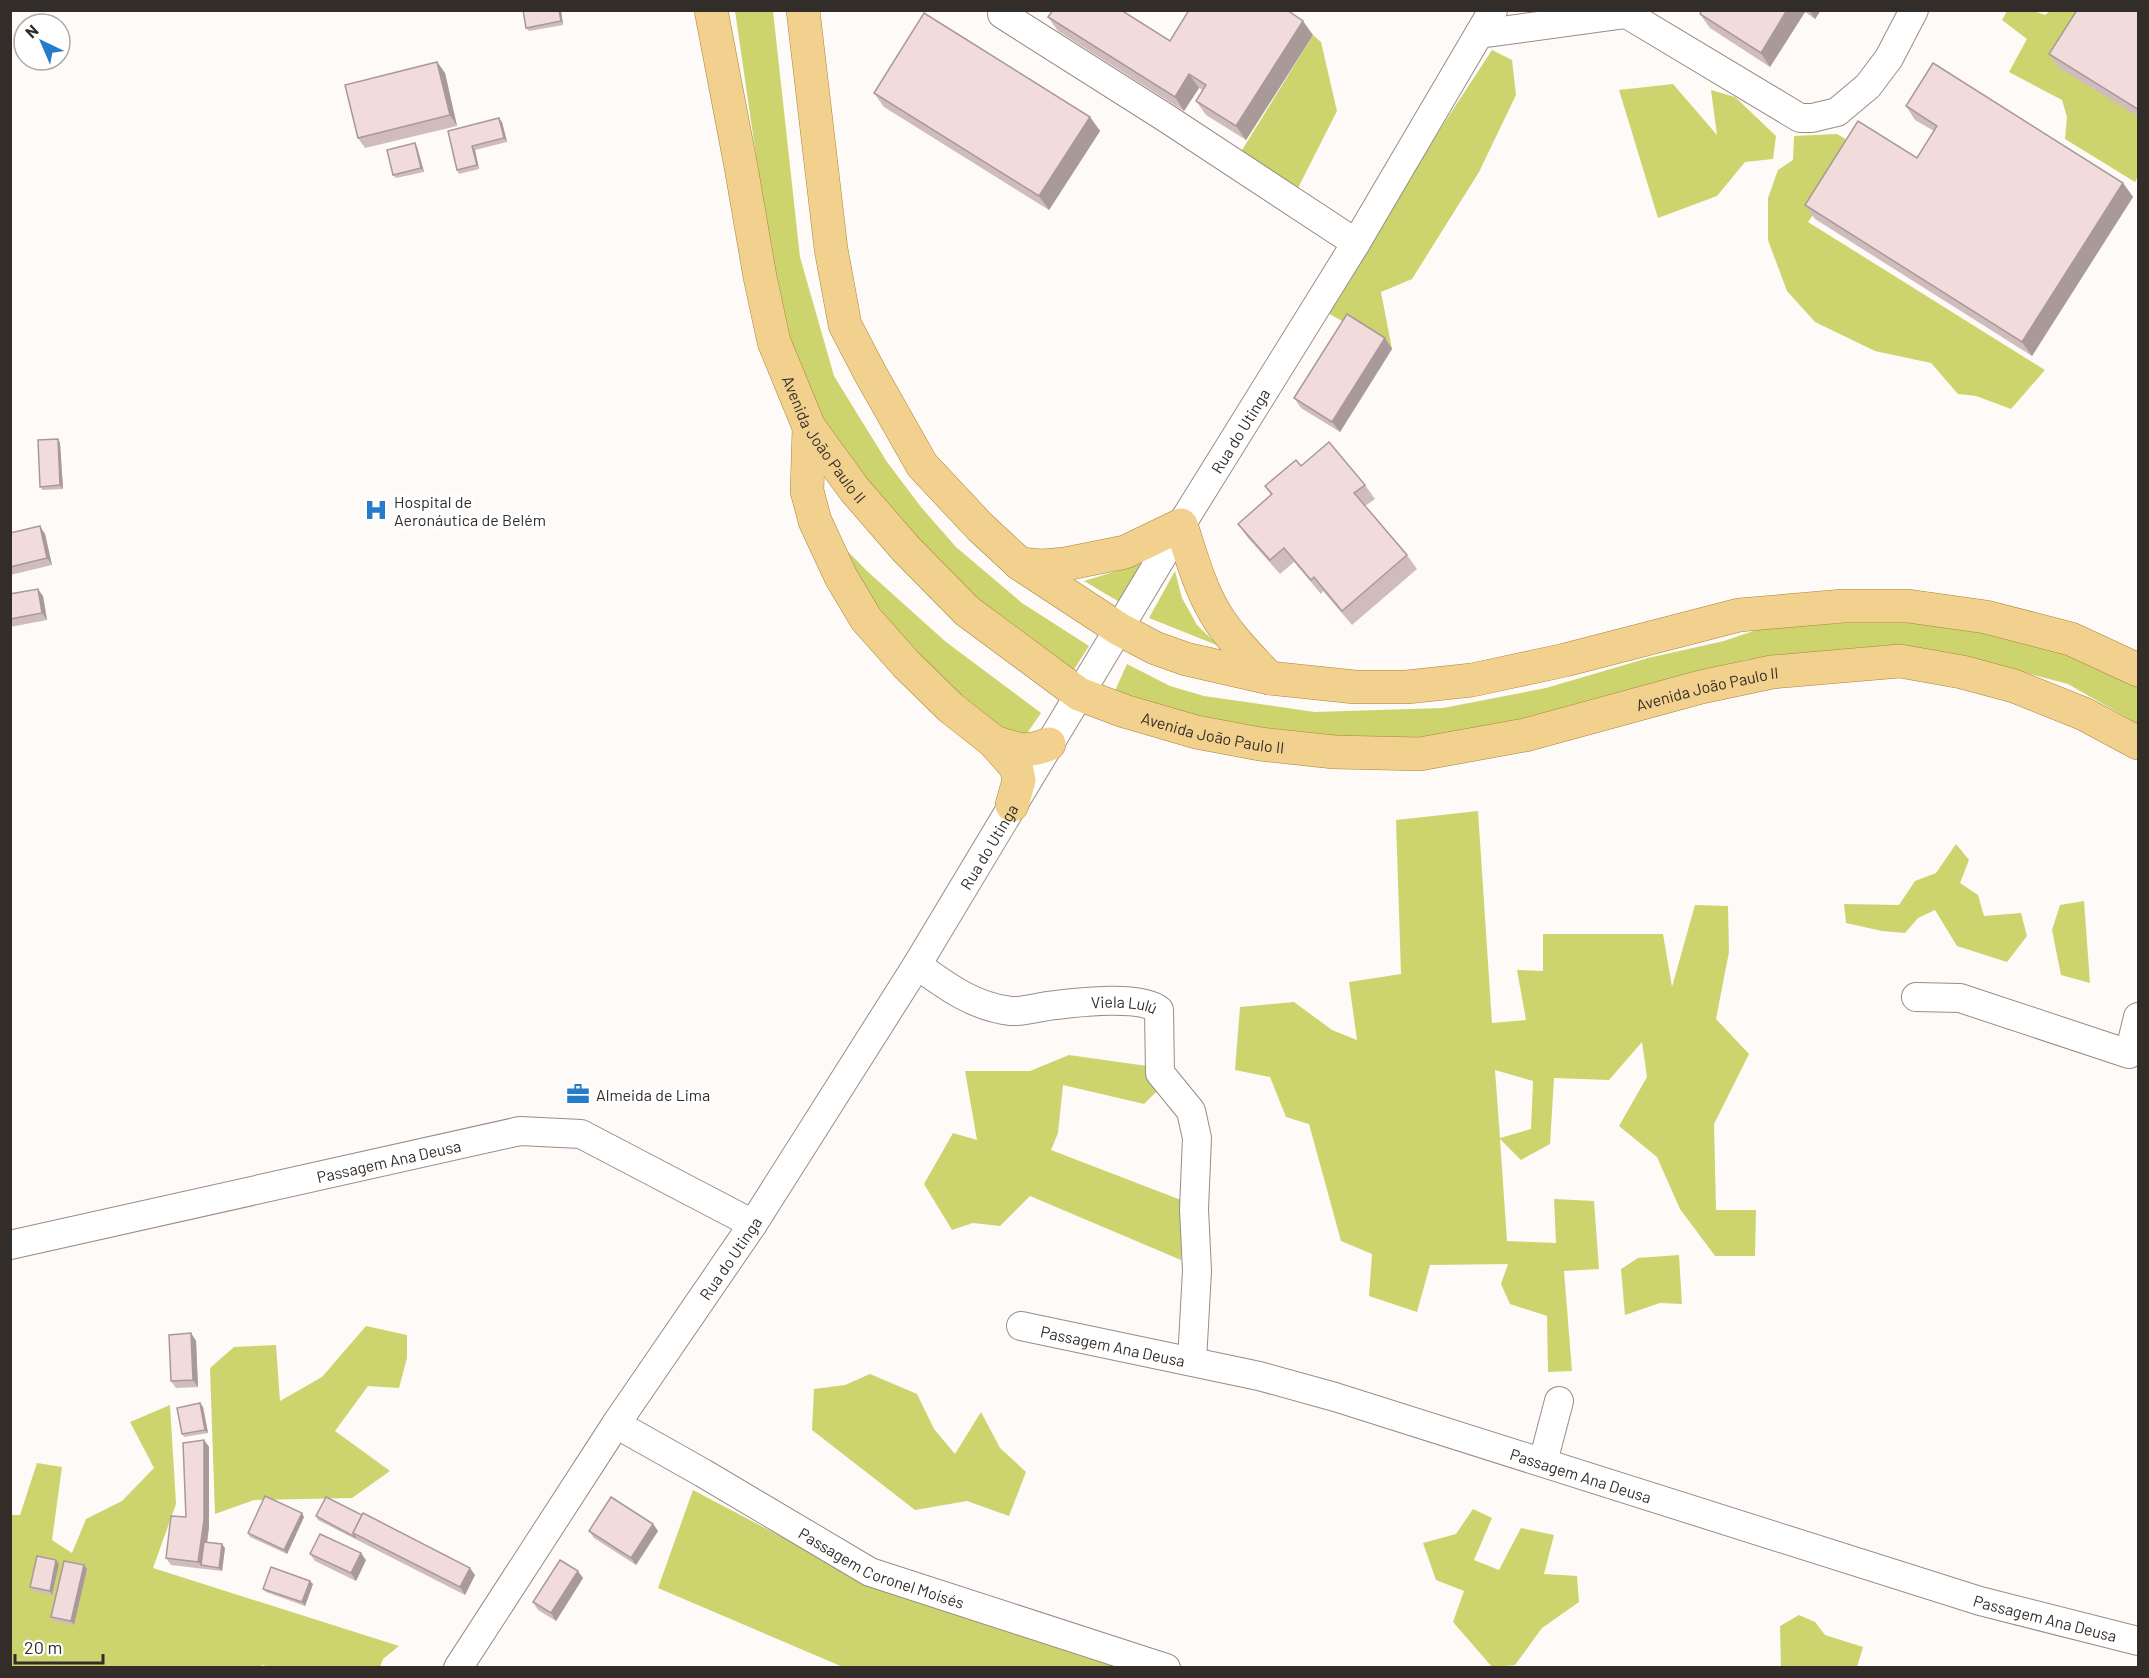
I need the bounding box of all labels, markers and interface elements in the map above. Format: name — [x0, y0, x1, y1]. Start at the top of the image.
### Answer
north arrow — [12, 12, 72, 72]
text: N — [21, 20, 42, 41]
street label: Avenida João Paulo II — [779, 373, 871, 506]
street label: Rua do Utinga — [1206, 385, 1273, 476]
place label: Hospital de Aeronáutica de Belém — [394, 492, 546, 529]
hospital icon: Hospital de Aeronáutica de Belém — [363, 497, 389, 523]
street label: Avenida João Paulo II — [1634, 662, 1779, 714]
street label: Avenida João Paulo II — [1139, 707, 1285, 756]
street label: Rua do Utinga — [955, 800, 1021, 892]
street label: Viela Lulú — [1090, 991, 1161, 1017]
office icon: Almeida de Lima — [565, 1081, 591, 1107]
place label: Almeida de Lima — [596, 1085, 710, 1104]
street label: Passagem Ana Deusa — [315, 1135, 463, 1186]
street label: Rua do Utinga — [695, 1213, 765, 1303]
street label: Passagem Ana Deusa — [1039, 1321, 1187, 1370]
street label: Passagem Ana Deusa — [1508, 1444, 1654, 1506]
street label: Passagem Coronel Moisés — [796, 1523, 967, 1611]
street label: Passagem Ana Deusa — [1971, 1590, 2119, 1645]
scale bar — [15, 1627, 104, 1665]
text: 20 m — [24, 1636, 62, 1658]

